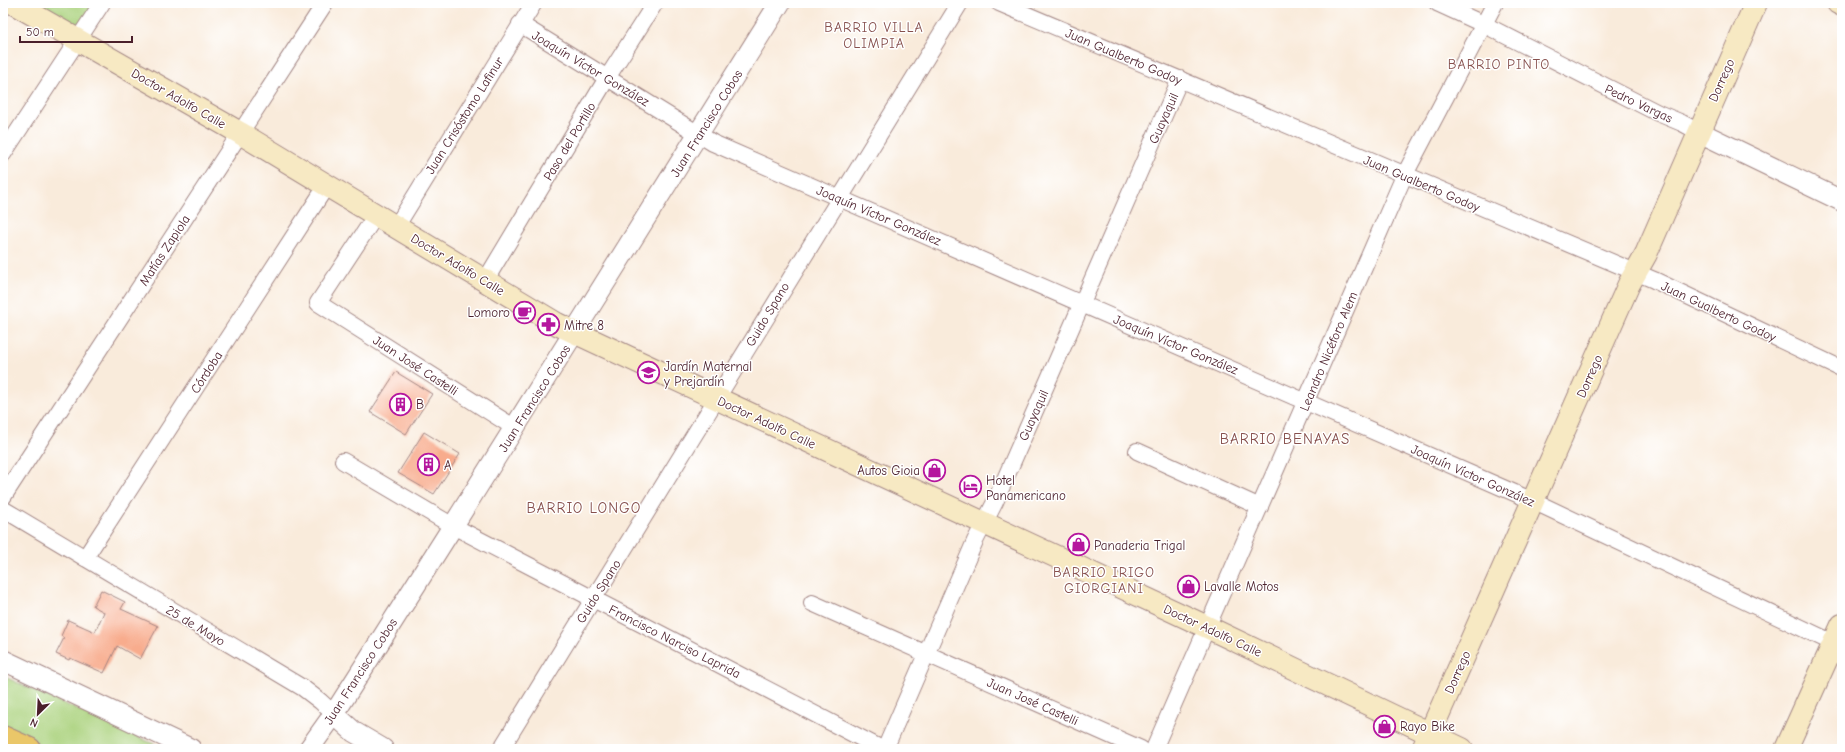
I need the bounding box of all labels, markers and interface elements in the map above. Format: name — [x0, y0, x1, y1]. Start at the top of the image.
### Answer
scale bar — [20, 18, 132, 44]
district label: BARRIO VILLA OLIMPIA — [824, 19, 924, 52]
text: 50 m — [26, 25, 54, 39]
street label: Juan Gualberto Godoy — [1063, 25, 1185, 88]
street label: Joaquín Víctor González — [530, 28, 652, 109]
street label: Juan Crisóstomo Lafinur — [422, 53, 507, 177]
district label: BARRIO PINTO — [1448, 56, 1550, 73]
street label: Dorrego — [1705, 56, 1738, 104]
street label: Doctor Adolfo Calle — [129, 65, 229, 132]
street label: Juan Francisco Cobos — [667, 67, 745, 179]
street label: Pedro Vargas — [1603, 81, 1675, 126]
street label: Guayaquil — [1146, 90, 1181, 146]
street label: Paso del Portillo — [540, 99, 599, 183]
street label: Juan Gualberto Godoy — [1361, 152, 1483, 215]
street label: Joaquín Víctor González — [814, 182, 944, 249]
street label: Matías Zapiola — [136, 212, 193, 288]
street label: Doctor Adolfo Calle — [408, 231, 508, 299]
street label: Juan Gualberto Godoy — [1659, 278, 1779, 345]
street label: Guido Spano — [742, 279, 792, 349]
street label: Leandro Nicéforo Alem — [1297, 289, 1360, 413]
cafe icon: Lomoro — [512, 299, 538, 325]
place label: Lomoro — [467, 305, 510, 320]
street label: Joaquín Víctor González — [1111, 311, 1241, 378]
pharmacy icon: Mitre 8 — [535, 312, 561, 338]
place label: Mitre 8 — [564, 318, 604, 333]
street label: Juan José Castelli — [370, 332, 461, 398]
street label: Juan Francisco Cobos — [495, 342, 573, 454]
street label: Córdoba — [187, 348, 226, 396]
street label: Dorrego — [1573, 352, 1606, 400]
place label: Jardín Maternal y Prejardín — [663, 359, 752, 389]
school or university icon: Jardín Maternal y Prejardín — [636, 360, 662, 386]
street label: Guayaquil — [1016, 387, 1051, 443]
building icon: B — [387, 391, 413, 417]
street label: Doctor Adolfo Calle — [715, 393, 819, 452]
place label: B — [416, 397, 424, 412]
district label: BARRIO BENAYAS — [1220, 430, 1350, 448]
street label: Joaquín Víctor González — [1409, 441, 1537, 510]
building icon: A — [415, 452, 441, 478]
shop icon: Autos Gioia — [922, 457, 948, 483]
place label: A — [444, 458, 452, 473]
place label: Autos Gioia — [857, 463, 920, 478]
place label: Hotel Panamericano — [986, 473, 1066, 503]
hotel icon: Hotel Panamericano — [958, 474, 984, 500]
district label: BARRIO LONGO — [527, 499, 641, 517]
shop icon: Panaderia Trigal — [1065, 532, 1091, 558]
place label: Panaderia Trigal — [1094, 538, 1185, 553]
street label: Guido Spano — [573, 557, 624, 626]
district label: BARRIO IRIGO GIORGIANI — [1053, 564, 1155, 597]
shop icon: Lavalle Motos — [1176, 573, 1202, 599]
place label: Lavalle Motos — [1204, 579, 1279, 594]
street label: Doctor Adolfo Calle — [1161, 601, 1265, 660]
street label: 25 de Mayo — [164, 602, 228, 649]
street label: Francisco Narciso Laprida — [606, 602, 743, 681]
street label: Juan Francisco Cobos — [321, 616, 400, 727]
street label: Dorrego — [1441, 648, 1474, 696]
street label: Juan José Castelli — [985, 675, 1081, 728]
north arrow — [18, 694, 58, 734]
shop icon: Rayo Bike — [1372, 713, 1398, 739]
text: N — [28, 715, 40, 730]
place label: Rayo Bike — [1400, 719, 1455, 734]

